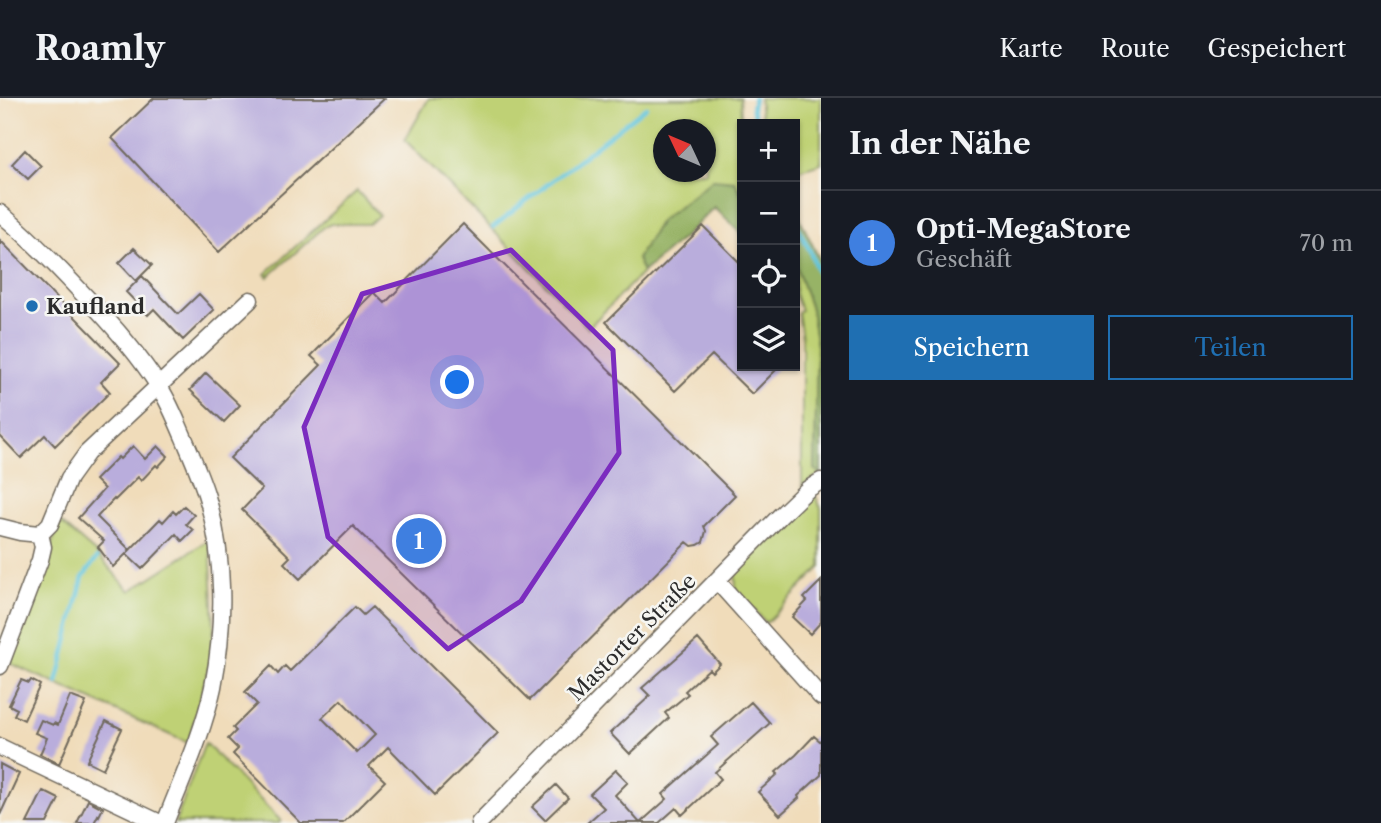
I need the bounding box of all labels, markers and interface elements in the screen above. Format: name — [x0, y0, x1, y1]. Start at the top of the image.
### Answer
text: Roamly — [35, 28, 165, 69]
text: Karte — [999, 34, 1063, 63]
text: Route — [1101, 34, 1170, 63]
text: Gespeichert — [1208, 34, 1346, 63]
north arrow — [653, 119, 716, 182]
map controls — [737, 119, 800, 371]
button: + — [737, 119, 800, 182]
text: In der Nähe — [849, 125, 1031, 162]
button: − — [737, 182, 800, 245]
text: Opti-MegaStore — [916, 213, 1131, 245]
text: 1 — [867, 229, 877, 257]
text: 70 m — [1300, 229, 1353, 257]
button: locate — [737, 245, 800, 308]
text: Geschäft — [916, 245, 1012, 273]
place label: Kaufland — [46, 294, 145, 319]
marker: Kaufland — [24, 298, 40, 314]
button: layers — [737, 308, 800, 371]
button: Speichern — [849, 315, 1094, 380]
button: Teilen — [1108, 315, 1353, 380]
your location — [440, 365, 474, 399]
pin: 1 — [396, 515, 442, 567]
street label: Mastorter Straße — [563, 568, 701, 706]

